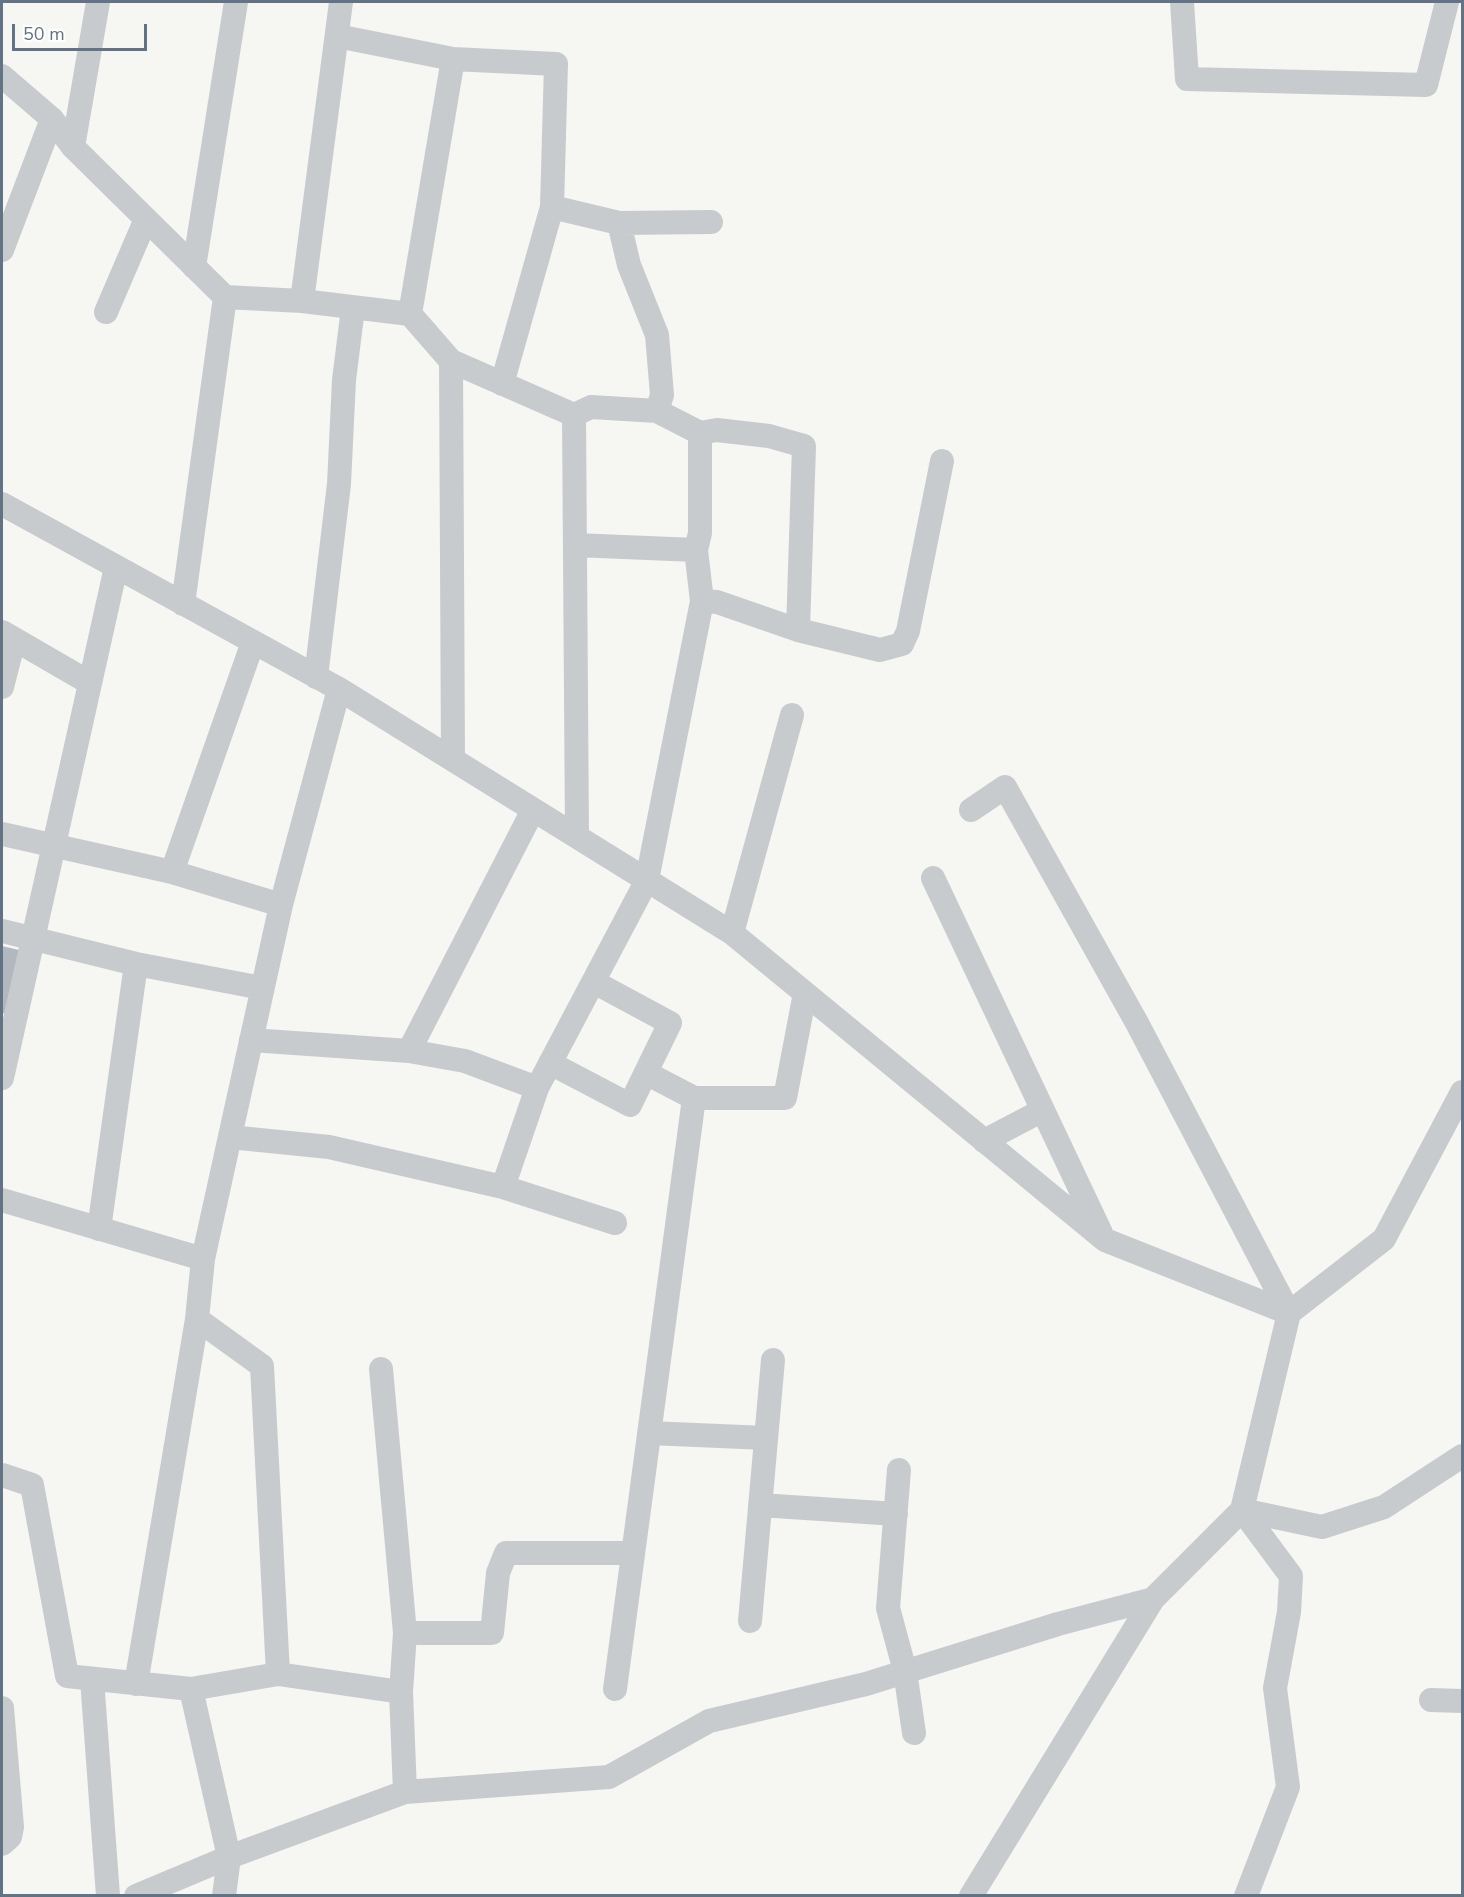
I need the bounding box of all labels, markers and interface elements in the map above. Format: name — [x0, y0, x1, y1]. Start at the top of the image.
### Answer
scale bar — [15, 12, 150, 50]
text: 50 m — [23, 22, 65, 46]

